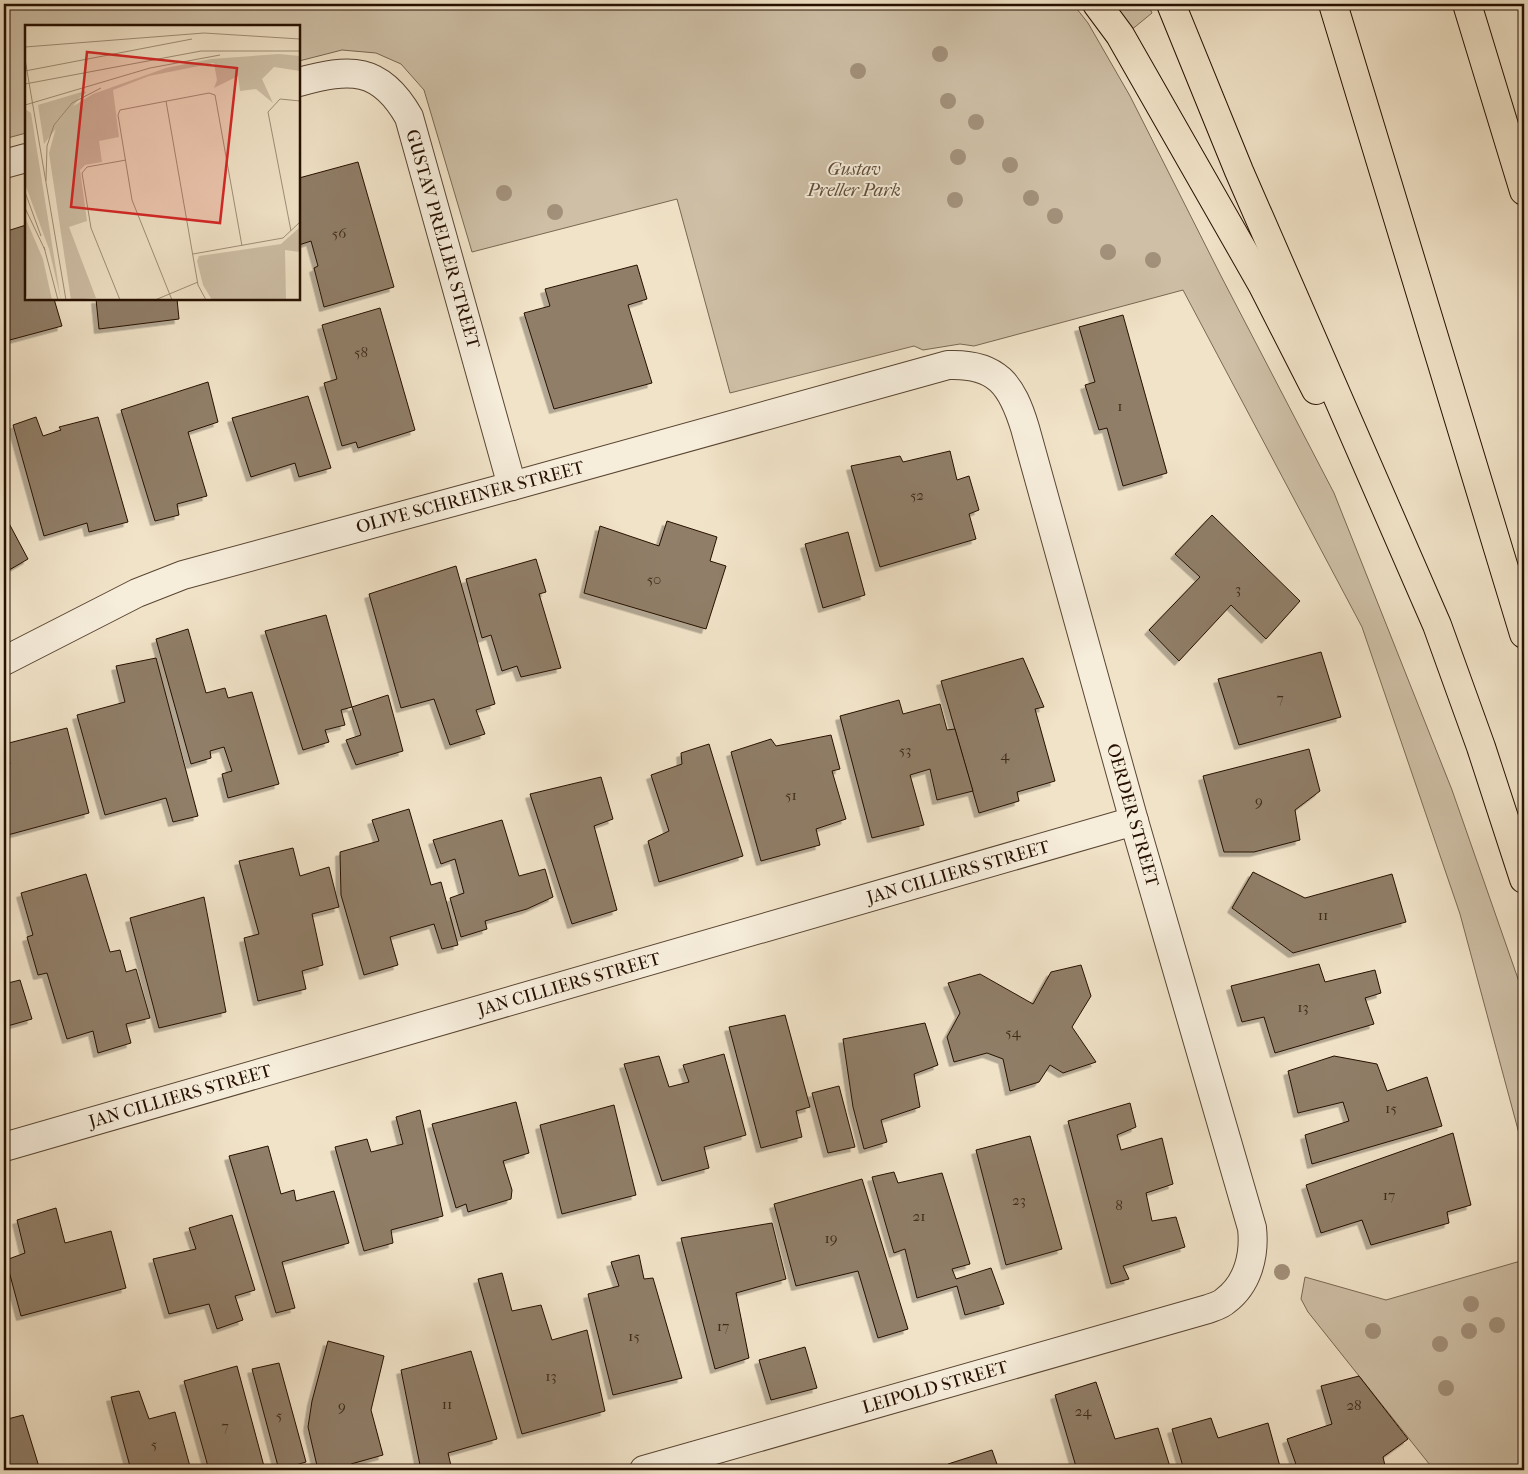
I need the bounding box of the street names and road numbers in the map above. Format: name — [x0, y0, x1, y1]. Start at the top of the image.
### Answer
street label: GUSTAV PRELLER STREET — [401, 127, 484, 352]
street label: OLIVE SCHREINER STREET — [354, 457, 587, 538]
street label: OERDER STREET — [1102, 741, 1163, 890]
street label: JAN CILLIERS STREET — [862, 836, 1053, 909]
street label: JAN CILLIERS STREET — [473, 948, 664, 1021]
street label: JAN CILLIERS STREET — [84, 1060, 275, 1133]
street label: LEIPOLD STREET — [860, 1356, 1011, 1418]

